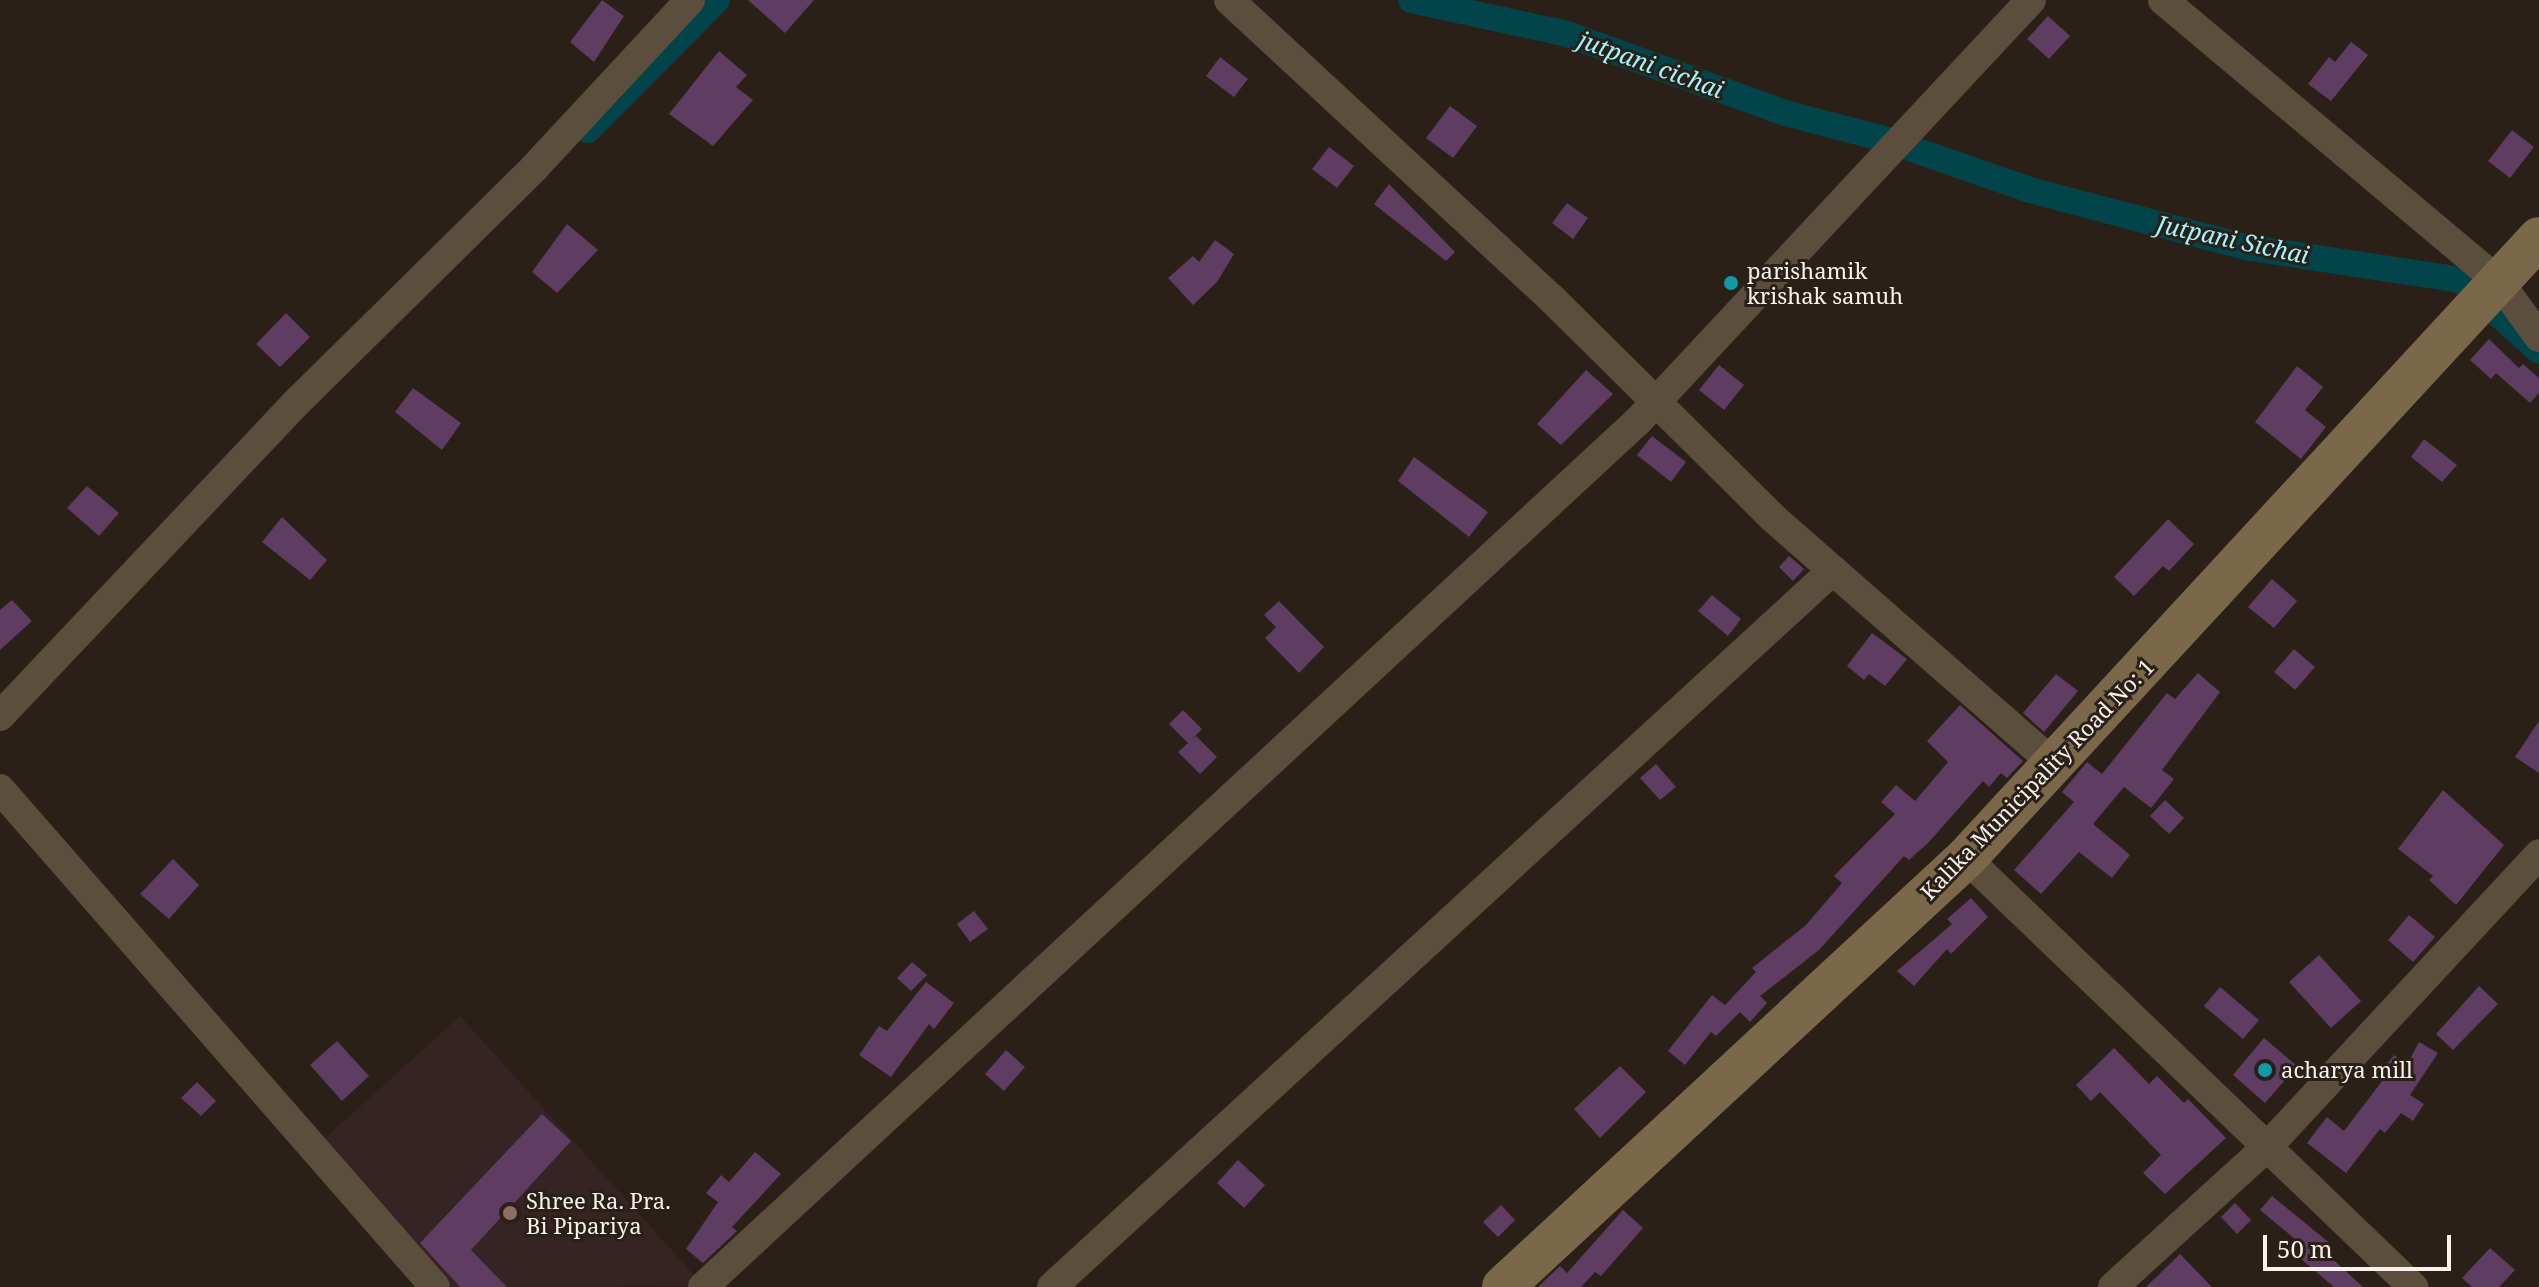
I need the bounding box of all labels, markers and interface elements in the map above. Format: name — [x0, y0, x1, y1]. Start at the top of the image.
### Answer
water label: jutpani cichai — [1575, 24, 1727, 104]
water label: Jutpani Sichai — [2154, 209, 2312, 269]
place label: parishamik krishak samuh — [1747, 257, 1903, 308]
marker: parishamik krishak samuh — [1722, 274, 1740, 292]
street label: Kalika Municipality Road No: 1 — [1915, 653, 2159, 905]
place label: acharya mill — [2281, 1057, 2413, 1083]
marker: acharya mill — [2256, 1061, 2274, 1079]
place label: Shree Ra. Pra. Bi Pipariya — [526, 1187, 671, 1238]
marker: Shree Ra. Pra. Bi Pipariya — [501, 1204, 519, 1222]
scale bar — [2267, 1219, 2455, 1269]
text: 50 m — [2277, 1232, 2333, 1265]

